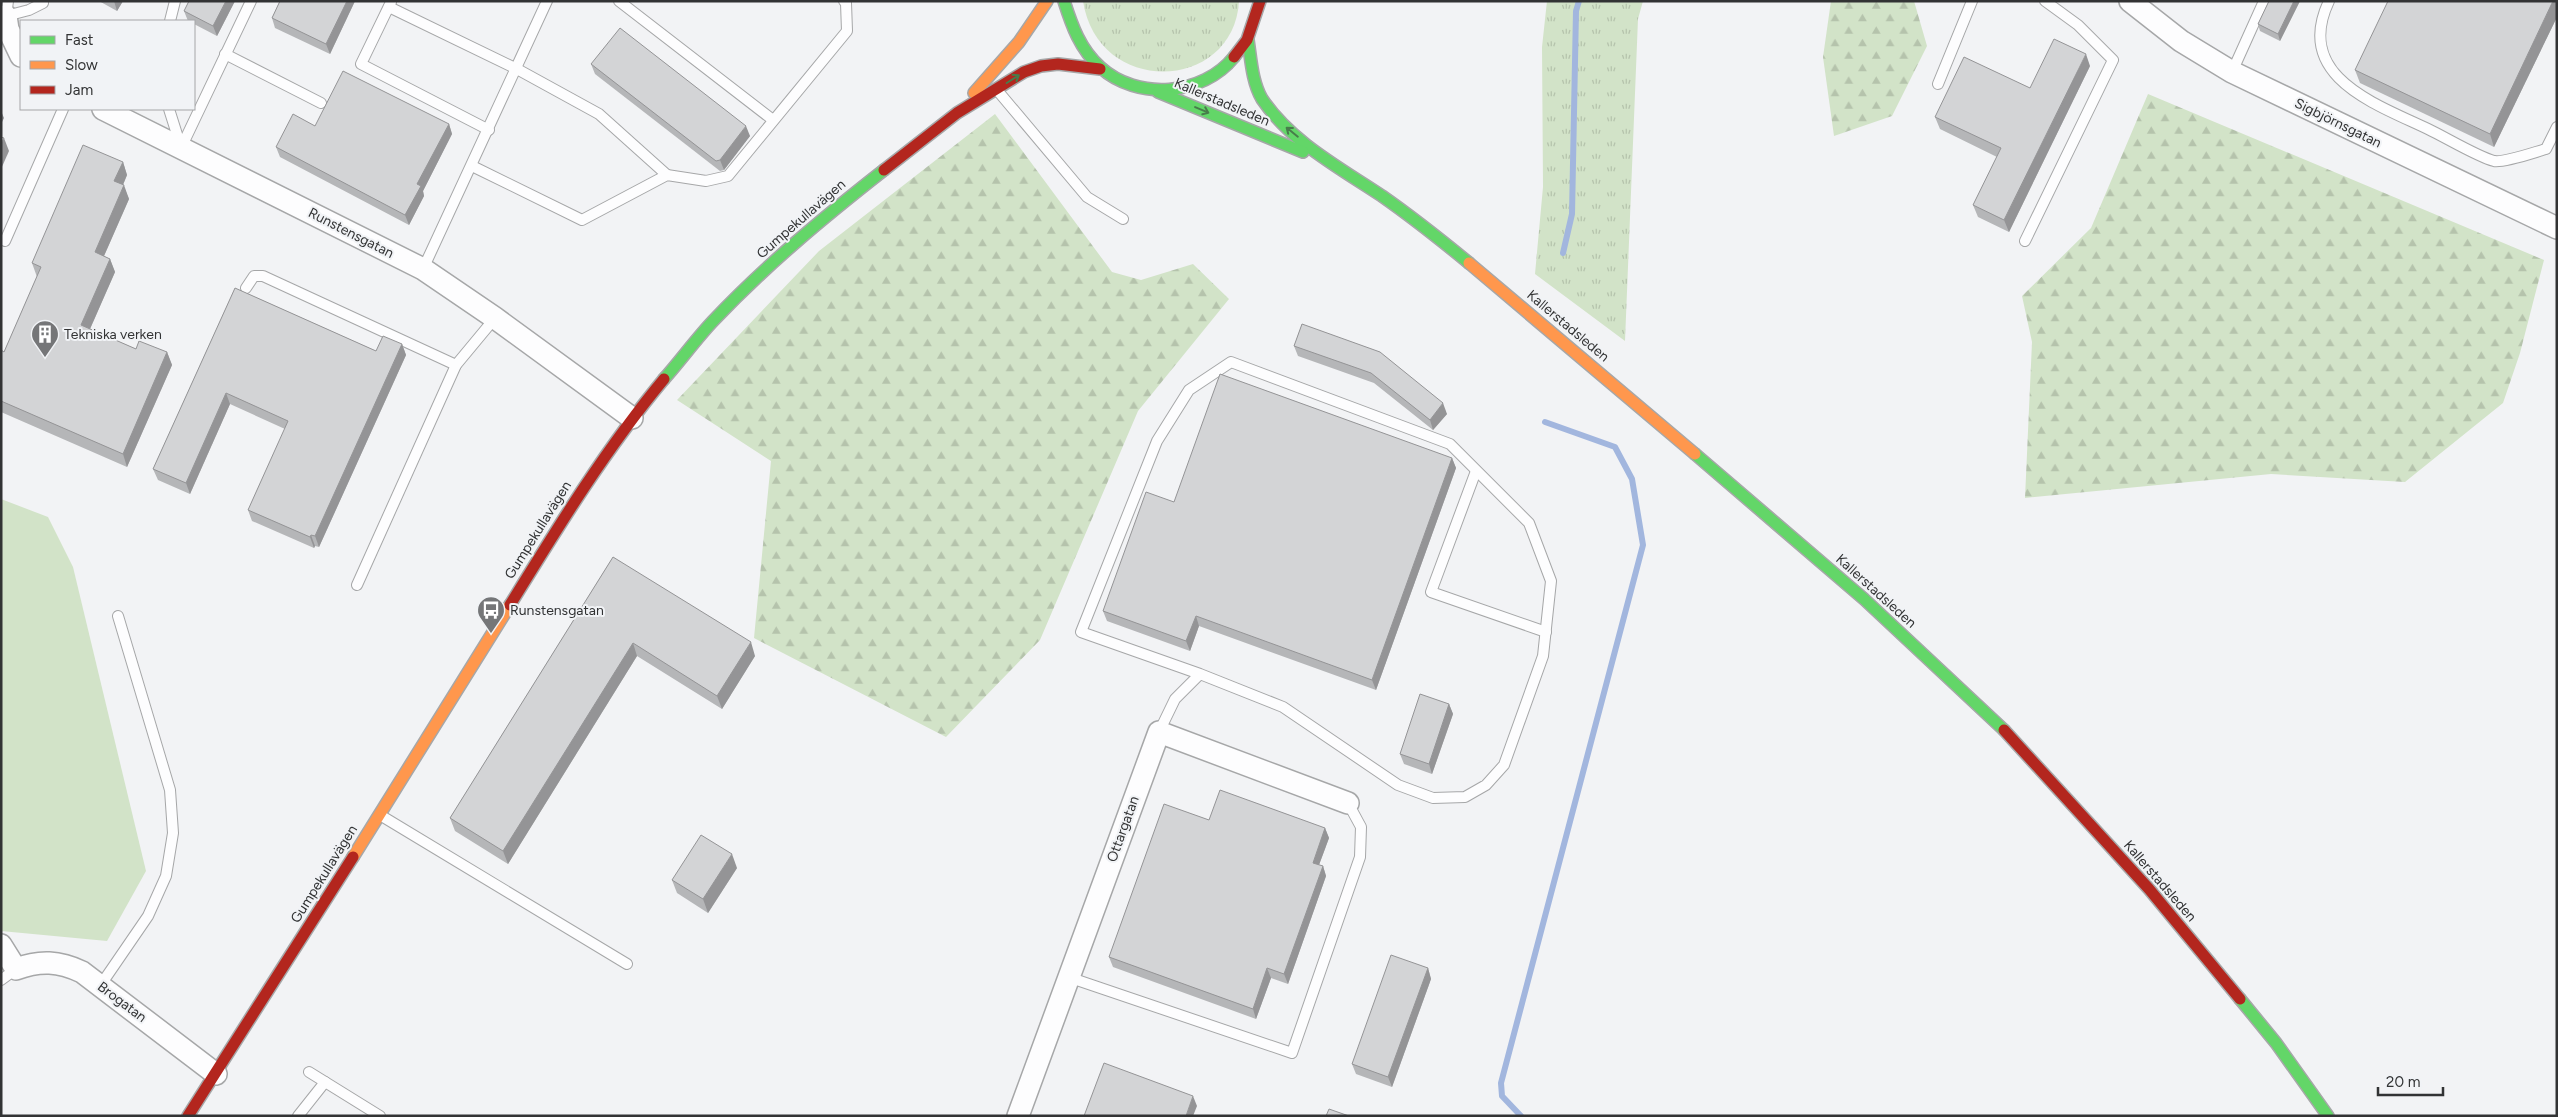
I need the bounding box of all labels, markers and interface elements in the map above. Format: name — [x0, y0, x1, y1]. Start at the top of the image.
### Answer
legend — [20, 20, 195, 110]
text: Fast — [65, 31, 94, 49]
text: Slow — [65, 56, 98, 74]
one-way arrow — [1006, 73, 1020, 83]
street label: Kallerstadsleden — [1172, 74, 1272, 130]
text: Jam — [65, 81, 93, 99]
street label: Sigbjörnsgatan — [2292, 95, 2384, 151]
one-way arrow — [1194, 106, 1209, 115]
one-way arrow — [1286, 127, 1299, 138]
street label: Gumpekullavägen — [753, 176, 849, 262]
street label: Runstensgatan — [305, 204, 397, 262]
street label: Kallerstadsleden — [1523, 287, 1613, 365]
building icon: Tekniska verken — [30, 319, 60, 358]
place label: Tekniska verken — [64, 326, 162, 343]
street label: Gumpekullavägen — [501, 478, 575, 582]
street label: Kallerstadsleden — [1832, 551, 1920, 632]
bus stop icon: Runstensgatan — [476, 595, 506, 634]
place label: Runstensgatan — [510, 602, 604, 619]
street label: Ottargatan — [1103, 794, 1143, 864]
street label: Gumpekullavägen — [287, 822, 361, 926]
street label: Kallerstadsleden — [2120, 837, 2200, 925]
street label: Brogatan — [94, 978, 150, 1026]
scale bar — [2378, 1064, 2443, 1096]
text: 20 m — [2386, 1073, 2420, 1091]

